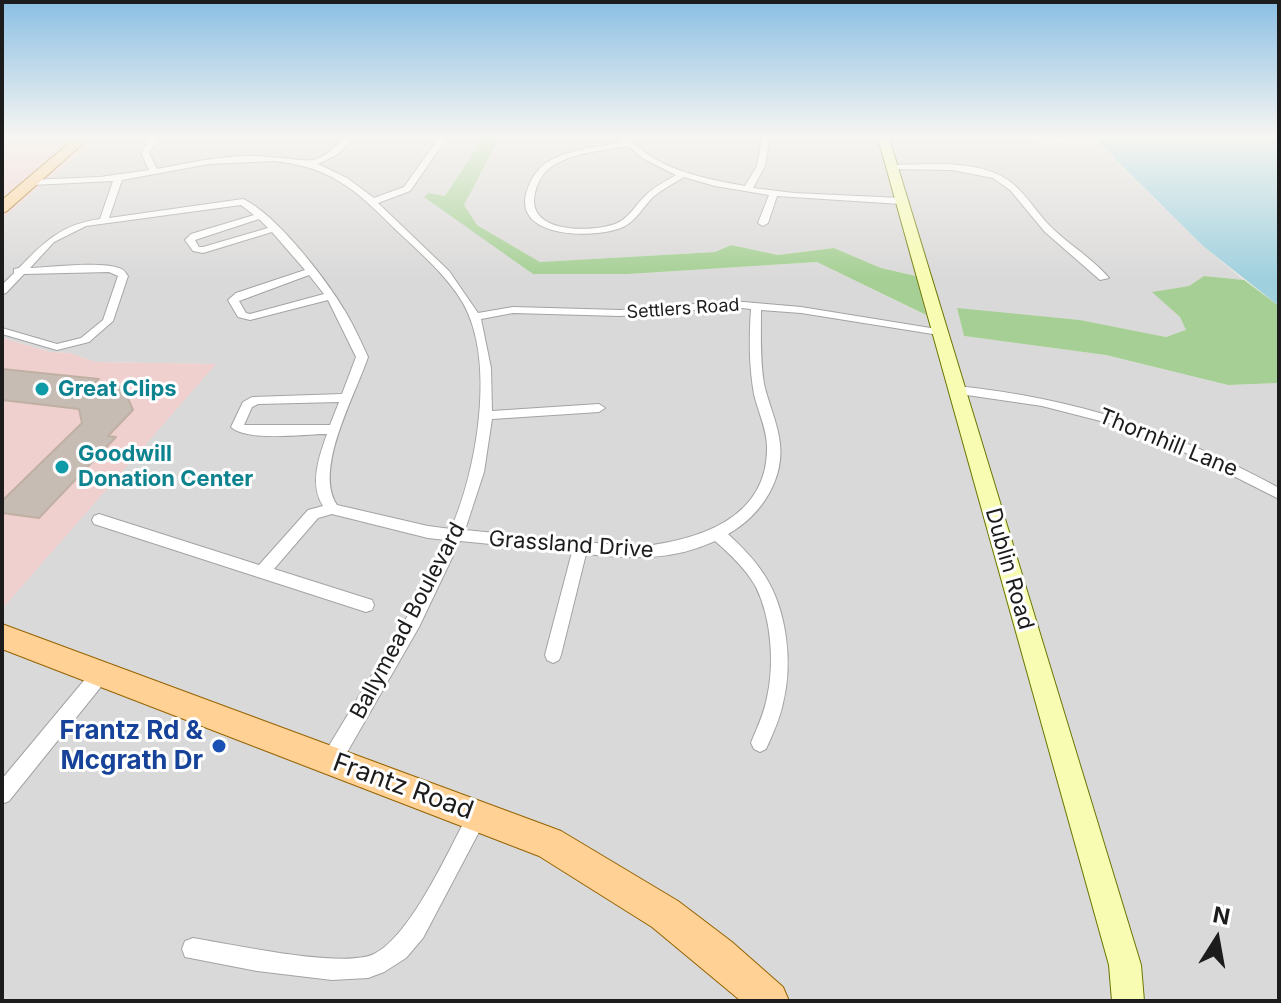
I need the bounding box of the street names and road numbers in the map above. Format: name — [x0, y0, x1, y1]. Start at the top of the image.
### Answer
street label: Settlers Road — [626, 294, 740, 324]
street label: Thornhill Lane — [1095, 403, 1241, 483]
street label: Dublin Road — [979, 505, 1039, 633]
street label: Ballymead Boulevard — [345, 518, 471, 724]
street label: Grassland Drive — [488, 526, 654, 564]
street label: Frantz Road — [328, 747, 478, 827]

